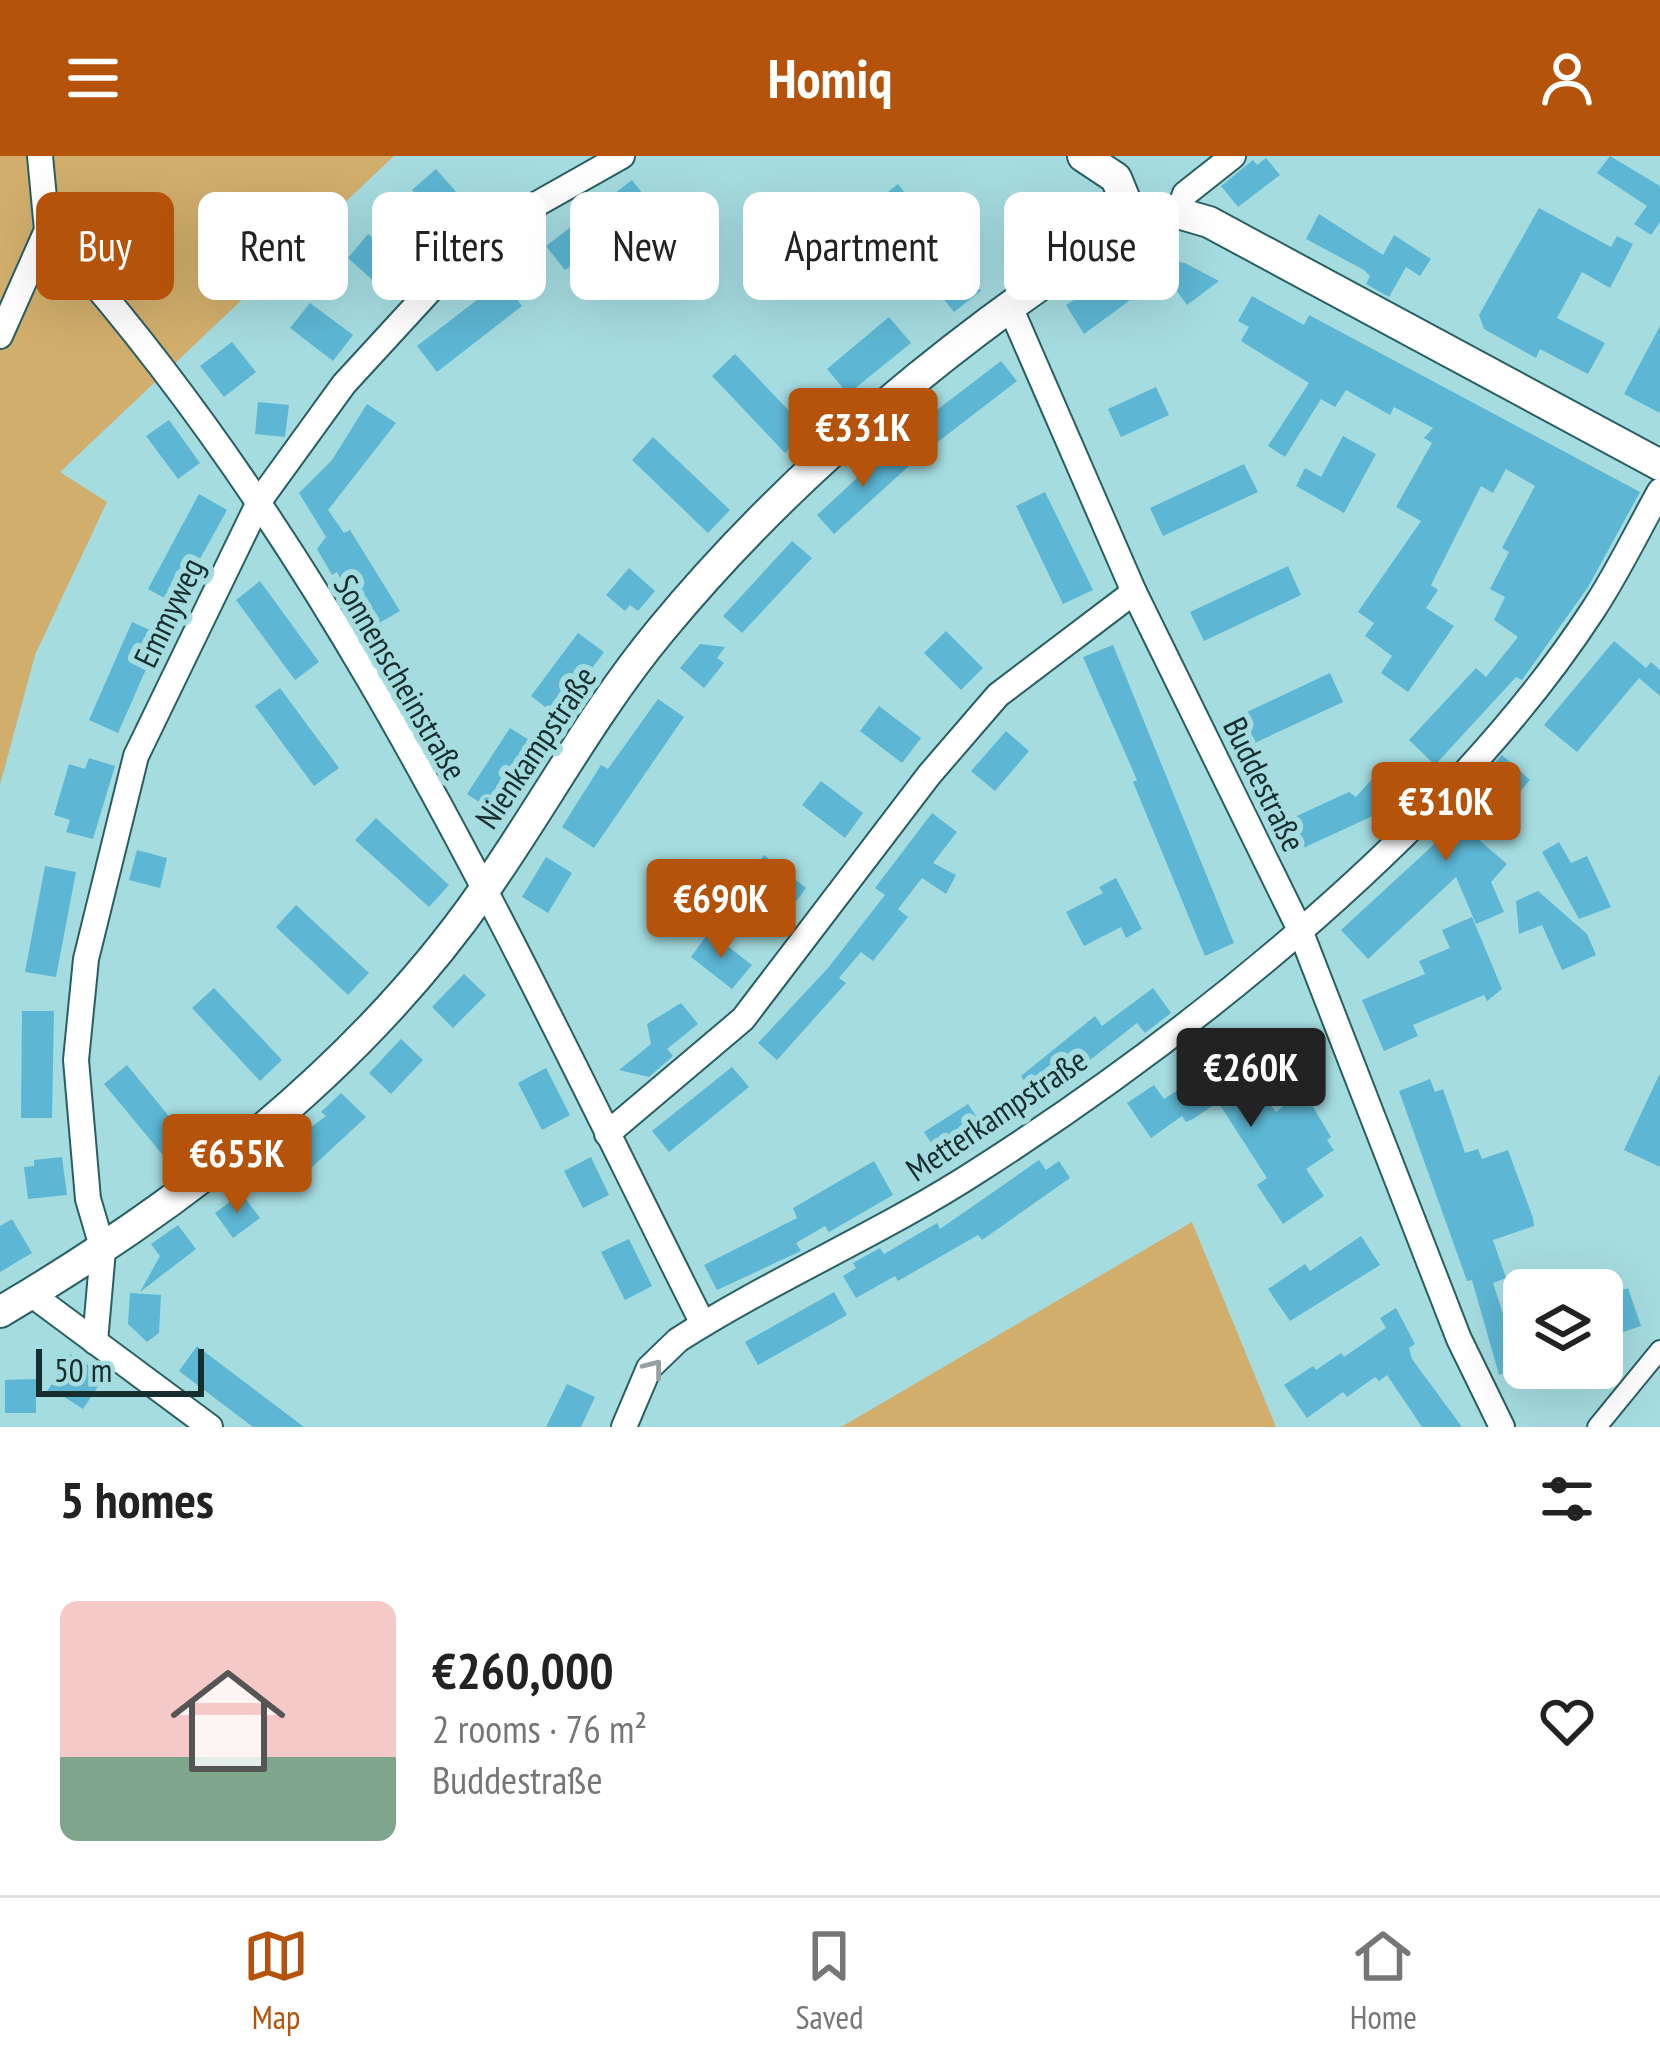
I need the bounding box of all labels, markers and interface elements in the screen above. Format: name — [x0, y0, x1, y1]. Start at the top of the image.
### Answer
text: Homiq — [768, 43, 892, 113]
icon: menu — [60, 45, 126, 111]
icon: person — [1534, 45, 1600, 111]
chip: Buy — [36, 192, 174, 300]
chip: Rent — [198, 192, 348, 300]
chip: Filters — [372, 192, 546, 300]
chip: New — [570, 192, 719, 300]
chip: Apartment — [743, 192, 980, 300]
chip: House — [1004, 192, 1179, 300]
pin: €331K — [779, 388, 947, 490]
text: €331K — [816, 401, 910, 452]
street label: Emmyweg — [123, 550, 213, 674]
street label: Sonnenscheinstraße — [325, 566, 477, 788]
street label: Nienkampstraße — [465, 657, 605, 837]
street label: Buddestraße — [1214, 710, 1316, 858]
pin: €310K — [1362, 762, 1530, 864]
text: €310K — [1399, 775, 1493, 826]
pin: €690K — [637, 859, 805, 961]
text: €690K — [674, 872, 768, 923]
pin: €260K — [1167, 1028, 1335, 1130]
street label: Metterkampstraße — [897, 1038, 1095, 1190]
text: €260K — [1204, 1041, 1298, 1092]
pin: €655K — [153, 1114, 321, 1216]
text: €655K — [190, 1127, 284, 1178]
map controls — [1503, 1269, 1623, 1389]
button: layers — [1503, 1269, 1623, 1389]
scale bar — [36, 1343, 204, 1396]
text: 50 m — [54, 1348, 112, 1391]
one-way arrow — [639, 1360, 661, 1382]
text: 5 homes — [60, 1466, 214, 1532]
icon: filters — [1534, 1466, 1600, 1532]
text: €260,000 — [432, 1637, 614, 1703]
icon: home — [156, 1649, 300, 1793]
icon: heart — [1534, 1688, 1600, 1754]
text: 2 rooms · 76 m² — [432, 1703, 647, 1754]
text: Buddestraße — [432, 1754, 603, 1805]
tab: Map — [243, 1923, 309, 2038]
tab: Saved — [795, 1923, 863, 2038]
tab: Home — [1350, 1923, 1417, 2038]

